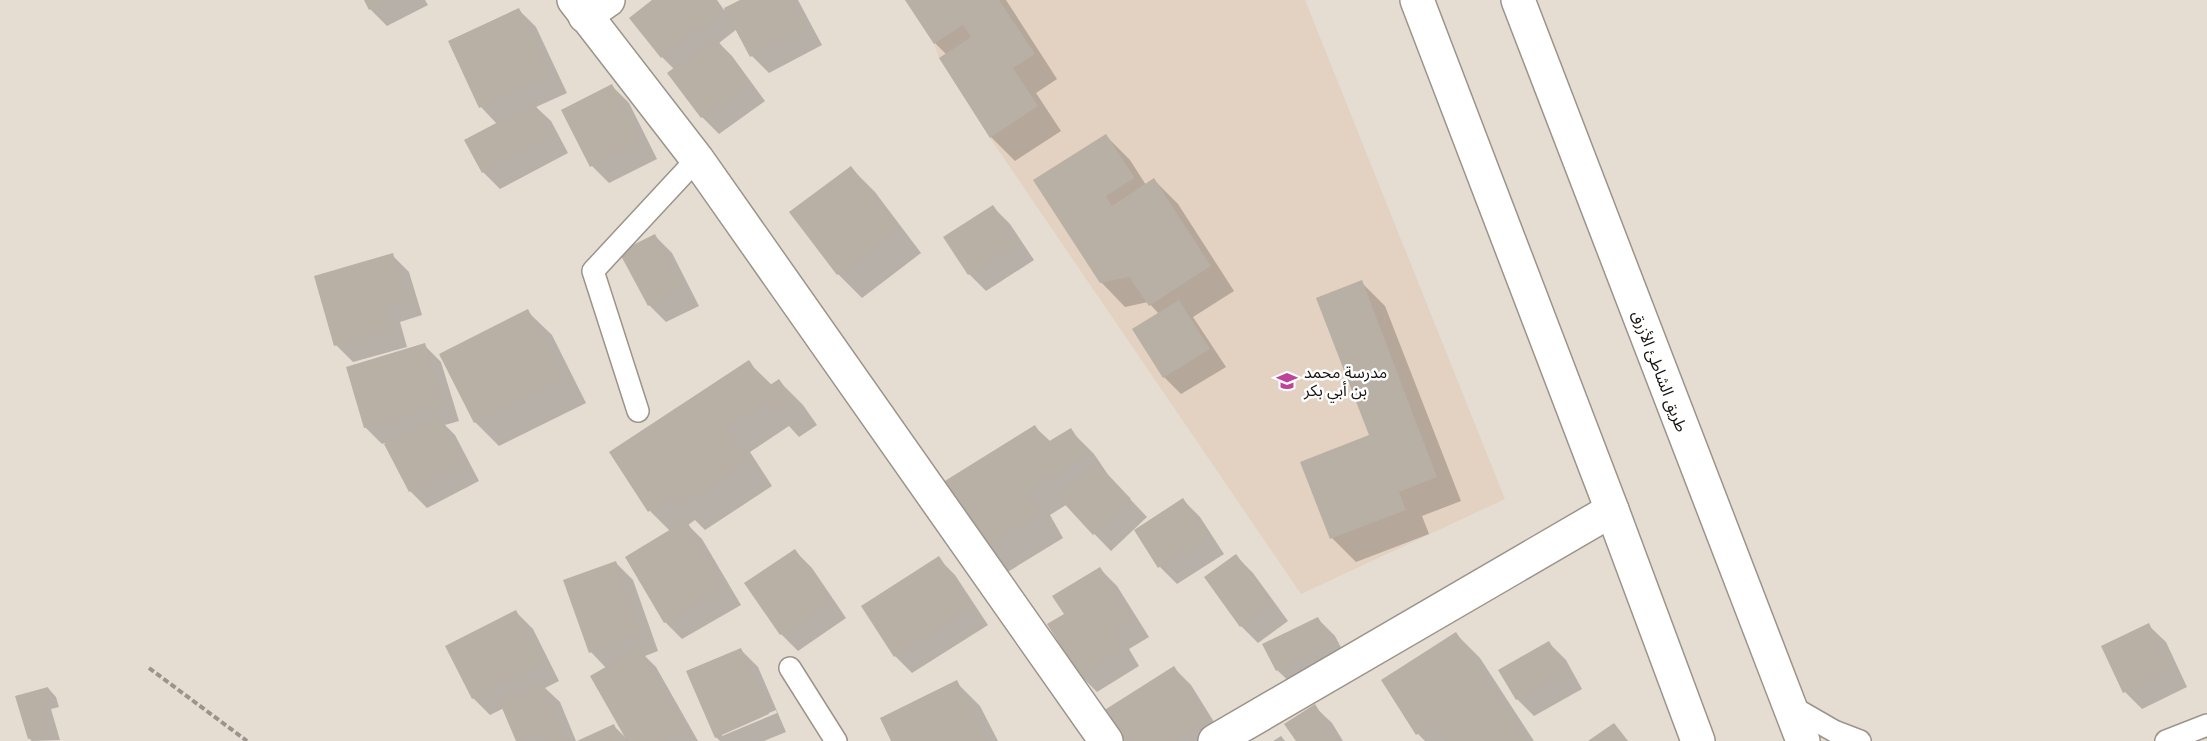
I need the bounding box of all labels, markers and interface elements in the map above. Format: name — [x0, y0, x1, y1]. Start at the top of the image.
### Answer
street label: طريق الشاطئ الأزرق — [1627, 307, 1692, 435]
place label: مدرسة محمد بن أبي بكر — [1303, 362, 1387, 403]
school or university icon: مدرسة محمد بن أبي بكر — [1275, 369, 1299, 393]

